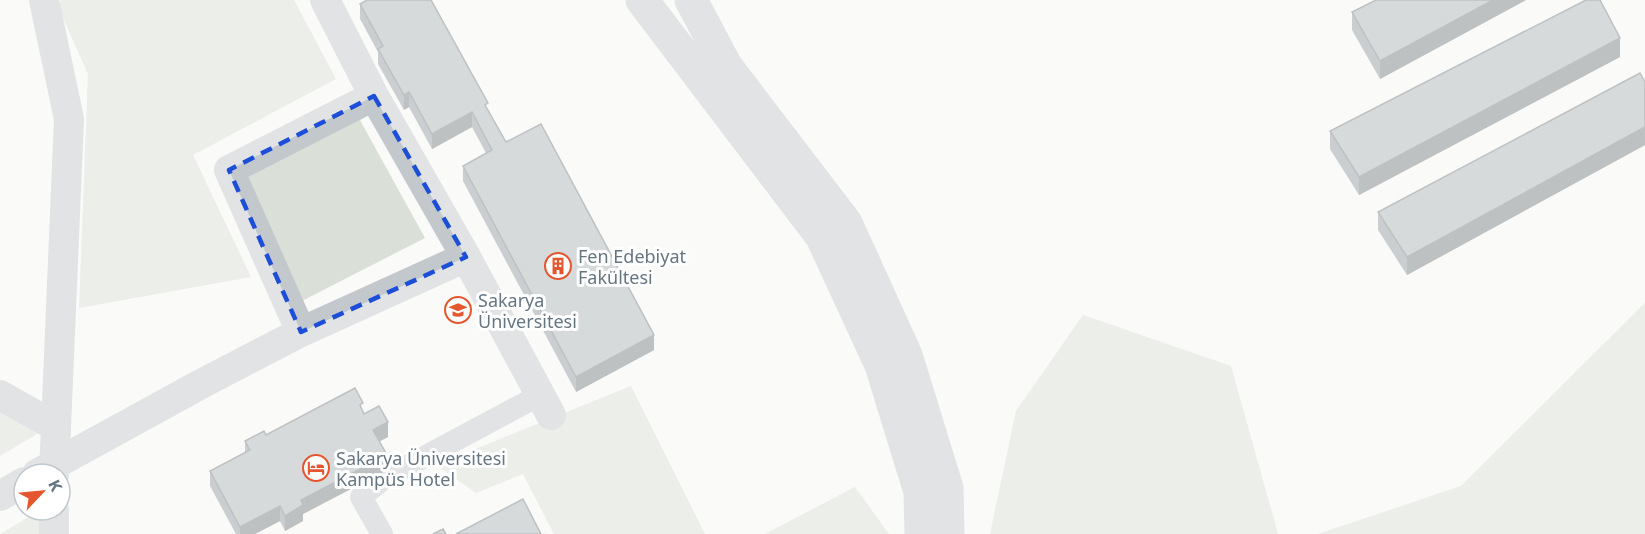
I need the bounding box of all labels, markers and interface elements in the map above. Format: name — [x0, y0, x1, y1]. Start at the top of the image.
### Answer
place label: Fen Edebiyat Fakültesi — [578, 244, 687, 289]
building icon: Fen Edebiyat Fakültesi — [543, 251, 573, 281]
place label: Sakarya Üniversitesi — [478, 288, 577, 333]
school or university icon: Sakarya Üniversitesi — [443, 295, 473, 325]
place label: Sakarya Üniversitesi Kampüs Hotel — [336, 446, 506, 491]
hotel icon: Sakarya Üniversitesi Kampüs Hotel — [301, 453, 331, 483]
north arrow — [12, 462, 72, 522]
text: K — [43, 476, 68, 495]

